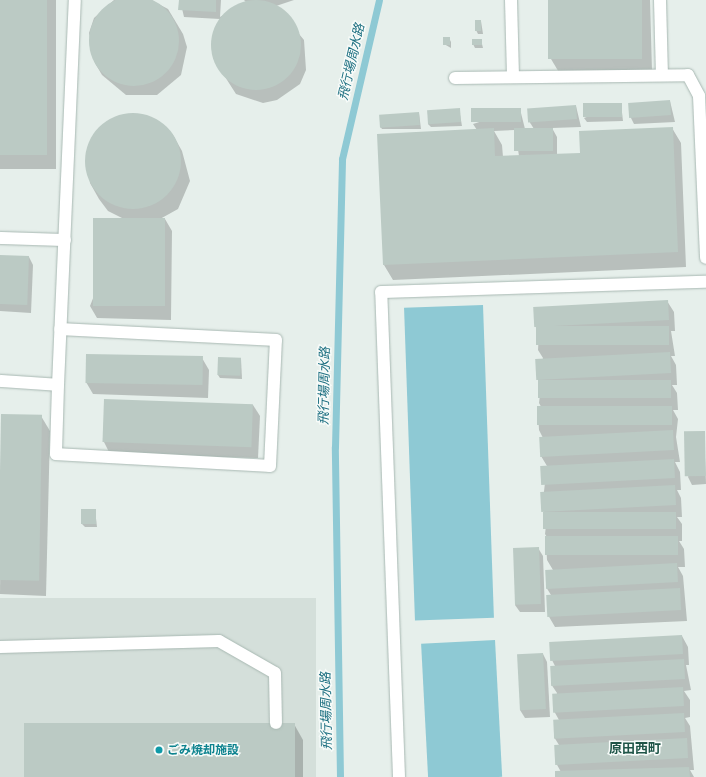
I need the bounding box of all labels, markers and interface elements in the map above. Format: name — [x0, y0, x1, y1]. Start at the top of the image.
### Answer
water label: 飛行場周水路 — [336, 22, 368, 102]
water label: 飛行場周水路 — [317, 347, 333, 425]
water label: 飛行場周水路 — [319, 672, 335, 750]
district label: 原田西町 — [609, 741, 661, 757]
place label: ごみ焼却施設 — [167, 743, 239, 757]
marker: ごみ焼却施設 — [154, 745, 164, 755]

